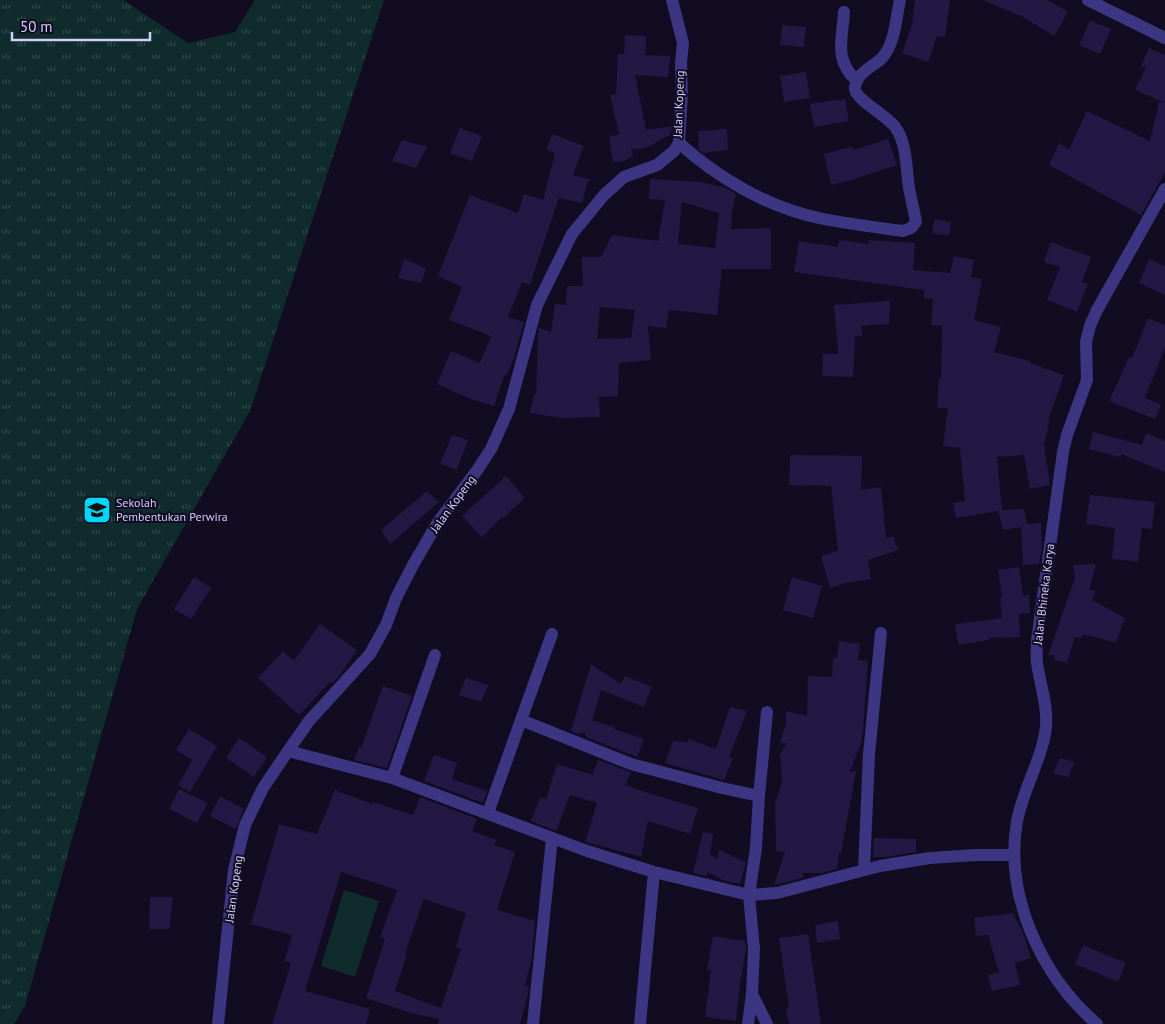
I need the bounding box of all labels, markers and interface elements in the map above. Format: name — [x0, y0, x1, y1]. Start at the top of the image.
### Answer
scale bar — [12, 10, 150, 42]
text: 50 m — [20, 17, 53, 36]
street label: Jalan Kopeng — [670, 70, 687, 139]
street label: Jalan Kopeng — [426, 472, 478, 536]
school or university icon: Sekolah Pembentukan Perwira — [82, 495, 112, 525]
place label: Sekolah Pembentukan Perwira — [116, 495, 228, 524]
street label: Jalan Bhineka Karya — [1030, 543, 1057, 646]
street label: Jalan Kopeng — [221, 854, 246, 924]

